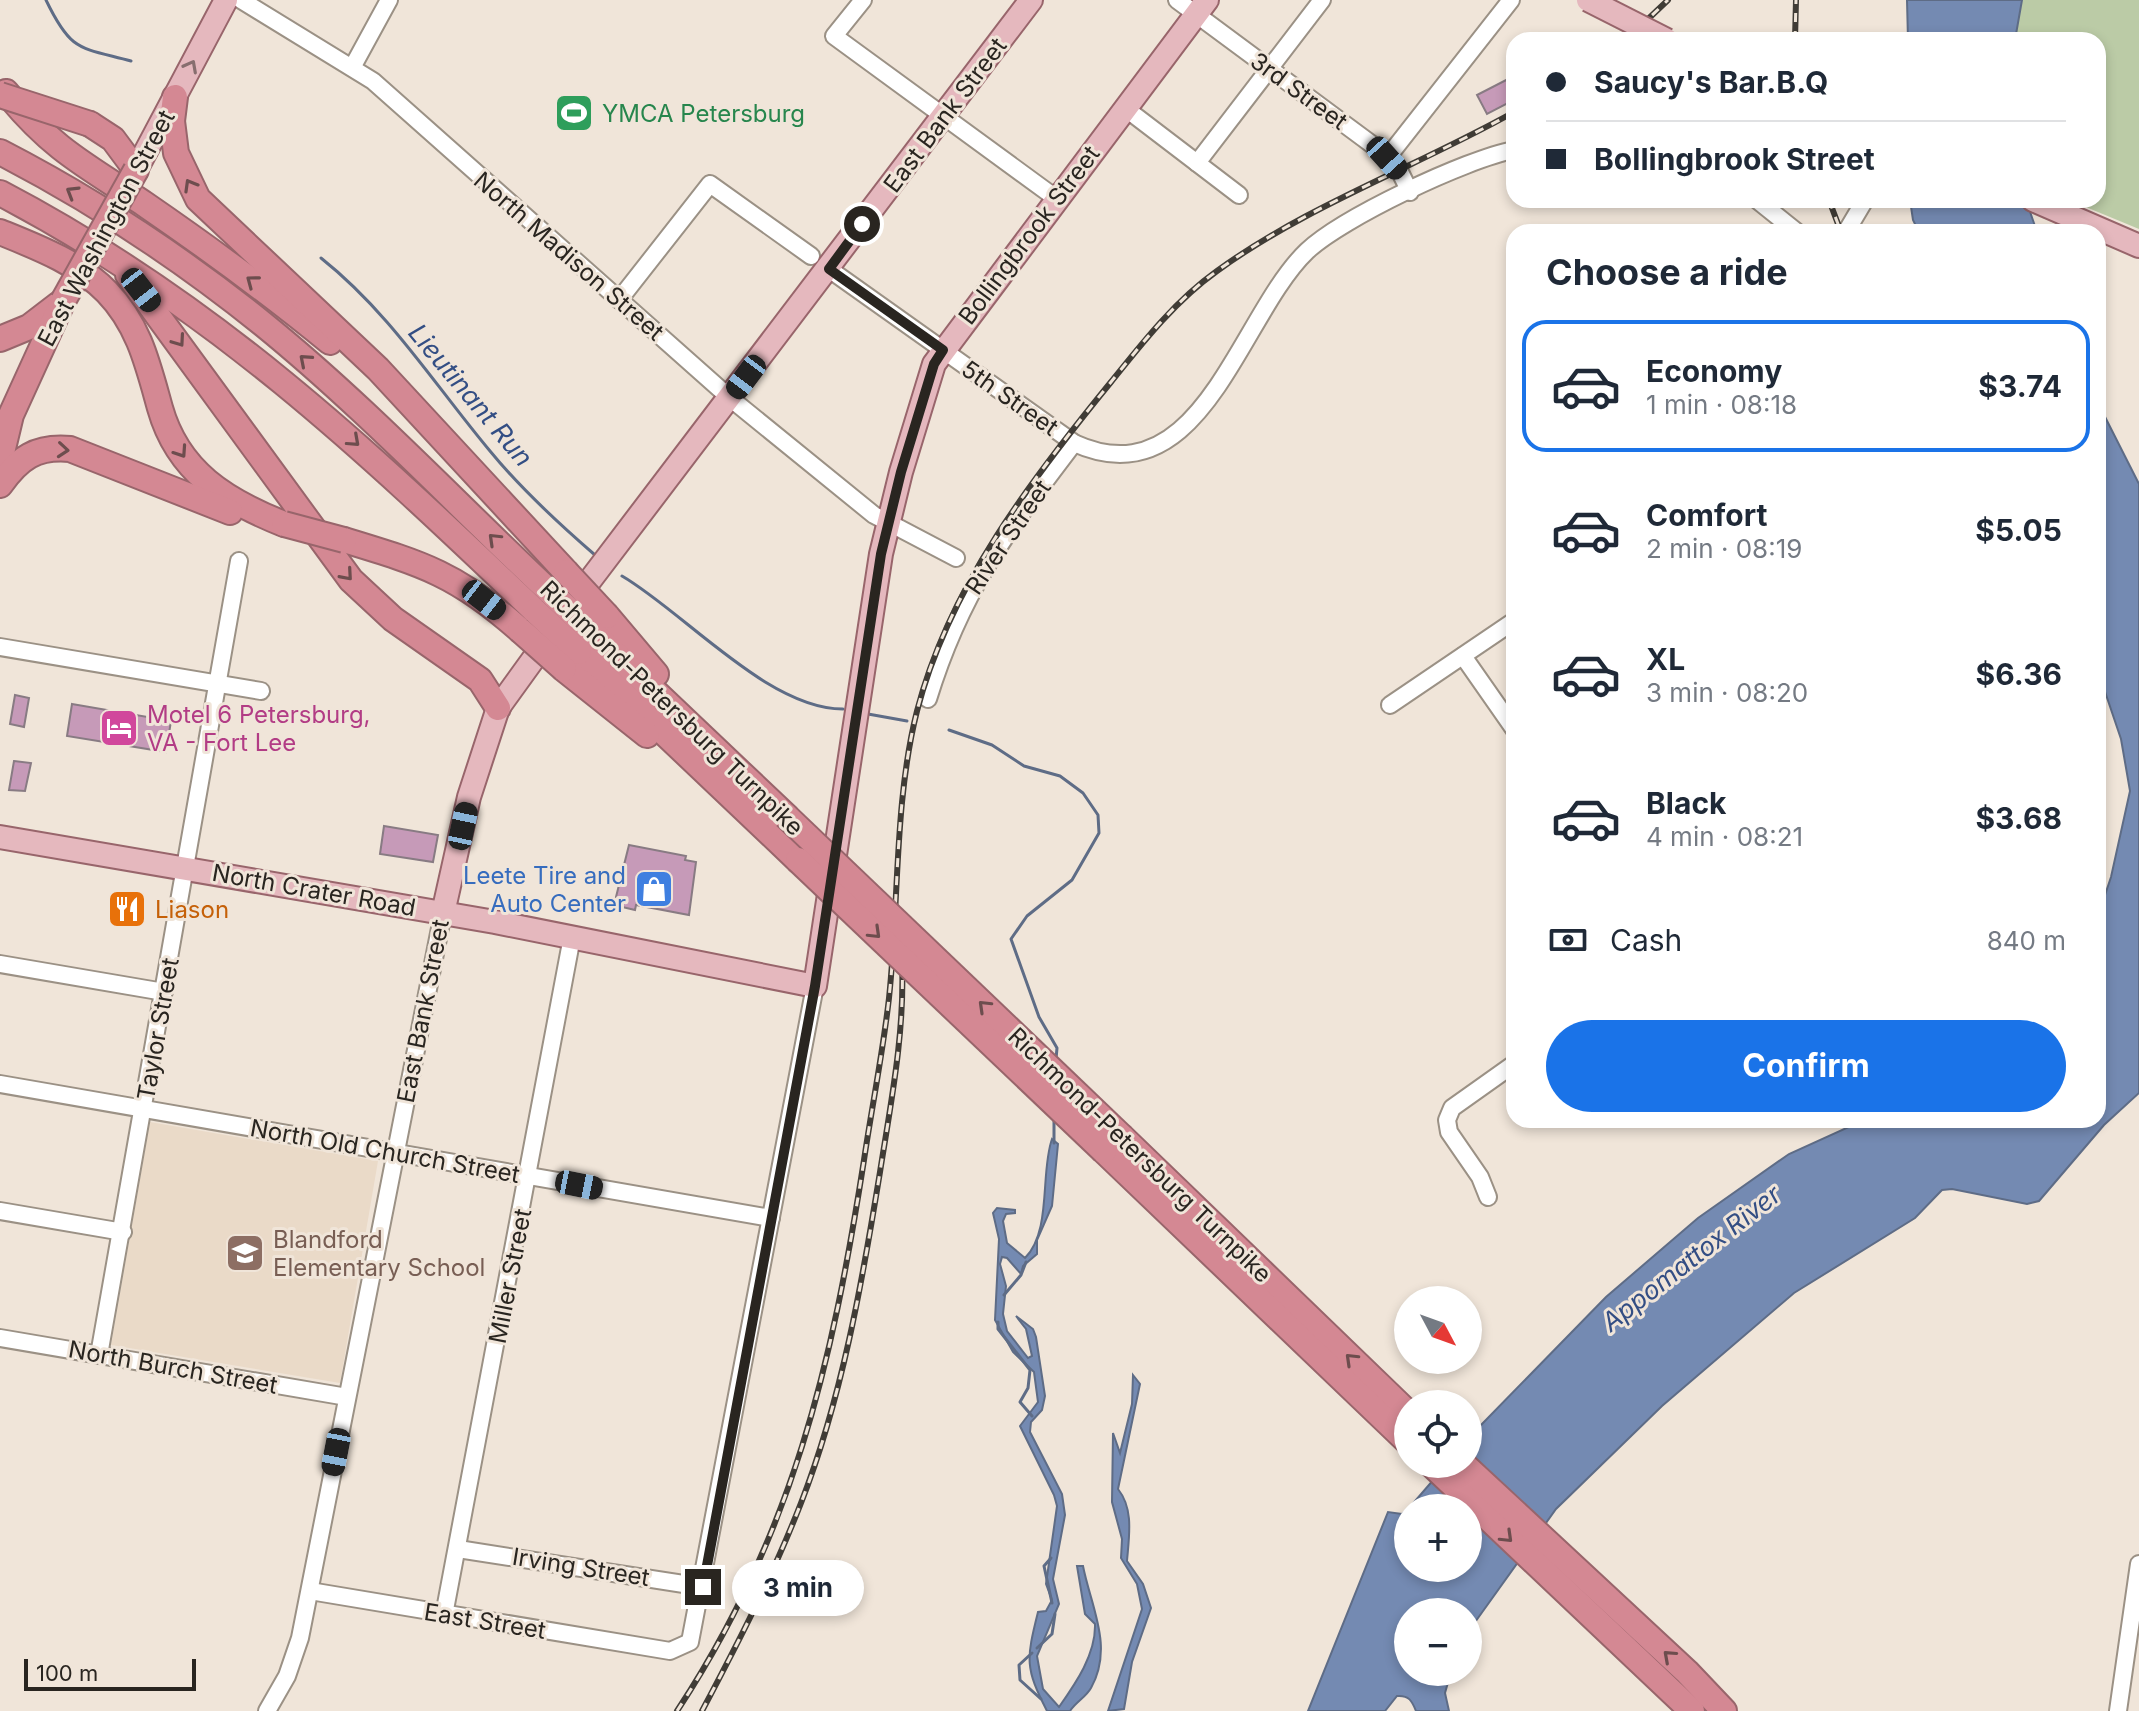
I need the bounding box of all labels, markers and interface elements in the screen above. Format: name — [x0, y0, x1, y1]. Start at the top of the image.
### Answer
street label: East Bank Street — [877, 32, 1013, 198]
street label: 3rd Street — [1245, 46, 1353, 136]
one-way arrow — [182, 60, 197, 75]
text: Saucy's Bar.B.Q — [1594, 64, 1828, 100]
sports icon: YMCA Petersburg — [553, 92, 595, 134]
place label: YMCA Petersburg — [602, 99, 805, 128]
street label: East Washington Street — [31, 105, 181, 351]
car — [1362, 132, 1412, 184]
street label: Bollingbrook Street — [952, 140, 1106, 330]
text: Bollingbrook Street — [1594, 141, 1875, 177]
street label: North Madison Street — [468, 166, 670, 346]
one-way arrow — [184, 179, 200, 193]
one-way arrow — [66, 186, 81, 201]
route start — [844, 206, 880, 242]
text: Choose a ride — [1546, 250, 1788, 294]
car — [117, 264, 165, 316]
one-way arrow — [246, 277, 261, 291]
water label: Lieutinant Run — [402, 318, 540, 472]
one-way arrow — [169, 332, 184, 347]
icon: car — [1550, 350, 1622, 422]
car — [722, 351, 770, 403]
text: Economy — [1646, 353, 1782, 389]
street label: 5th Street — [956, 354, 1064, 442]
one-way arrow — [299, 355, 314, 370]
text: $3.74 — [1978, 368, 2062, 404]
text: 1 min · 08:18 — [1646, 389, 1797, 420]
one-way arrow — [345, 431, 360, 445]
one-way arrow — [57, 441, 70, 458]
one-way arrow — [171, 444, 186, 458]
street label: River Street — [959, 474, 1057, 600]
icon: car — [1550, 494, 1622, 566]
text: Comfort — [1646, 497, 1767, 533]
text: $5.05 — [1975, 512, 2062, 548]
text: 2 min · 08:19 — [1646, 533, 1802, 564]
one-way arrow — [488, 534, 503, 548]
one-way arrow — [337, 565, 352, 580]
street label: Richmond-Petersburg Turnpike — [534, 574, 810, 842]
car — [458, 576, 510, 624]
icon: car — [1550, 638, 1622, 710]
text: XL — [1646, 641, 1685, 677]
text: $6.36 — [1976, 656, 2062, 692]
text: 3 min · 08:20 — [1646, 677, 1808, 708]
place label: Motel 6 Petersburg, VA - Fort Lee — [147, 700, 371, 757]
hotel icon: Motel 6 Petersburg, VA - Fort Lee — [98, 707, 140, 749]
icon: car — [1550, 782, 1622, 854]
text: Black — [1646, 785, 1726, 821]
car — [446, 800, 480, 852]
text: $3.68 — [1975, 800, 2062, 836]
text: 4 min · 08:21 — [1646, 821, 1803, 852]
street label: North Crater Road — [210, 858, 418, 922]
place label: Leete Tire and Auto Center — [463, 861, 626, 918]
shop icon: Leete Tire and Auto Center — [633, 868, 675, 910]
restaurant icon: Liason — [106, 888, 148, 930]
place label: Liason — [155, 895, 229, 924]
street label: East Bank Street — [391, 917, 455, 1105]
icon: cash — [1546, 918, 1590, 962]
text: Cash — [1610, 922, 1682, 958]
one-way arrow — [866, 924, 880, 938]
text: 840 m — [1987, 925, 2066, 956]
street label: Taylor Street — [131, 955, 185, 1103]
one-way arrow — [979, 1001, 994, 1015]
button: Confirm — [1546, 1020, 2066, 1112]
street label: Richmond-Petersburg Turnpike — [1002, 1021, 1278, 1289]
street label: North Old Church Street — [248, 1113, 522, 1189]
car — [553, 1169, 605, 1201]
water label: Appomattox River — [1594, 1178, 1788, 1338]
street label: Miller Street — [483, 1206, 537, 1346]
place label: Blandford Elementary School — [273, 1225, 485, 1282]
school or university icon: Blandford Elementary School — [224, 1232, 266, 1274]
north arrow — [1394, 1286, 1482, 1374]
map controls — [1394, 1286, 1482, 1686]
street label: North Burch Street — [66, 1334, 280, 1400]
one-way arrow — [1346, 1354, 1360, 1368]
button: locate — [1394, 1390, 1482, 1478]
car — [320, 1426, 352, 1478]
button: + — [1394, 1494, 1482, 1582]
one-way arrow — [1498, 1528, 1513, 1542]
street label: Irving Street — [510, 1542, 652, 1592]
callout: 3 min — [731, 1559, 863, 1615]
route end — [685, 1569, 721, 1605]
text: 3 min — [763, 1572, 833, 1603]
street label: East Street — [422, 1597, 548, 1645]
button: − — [1394, 1598, 1482, 1686]
one-way arrow — [1664, 1651, 1679, 1665]
scale bar — [24, 1655, 196, 1691]
text: 100 m — [36, 1660, 98, 1686]

